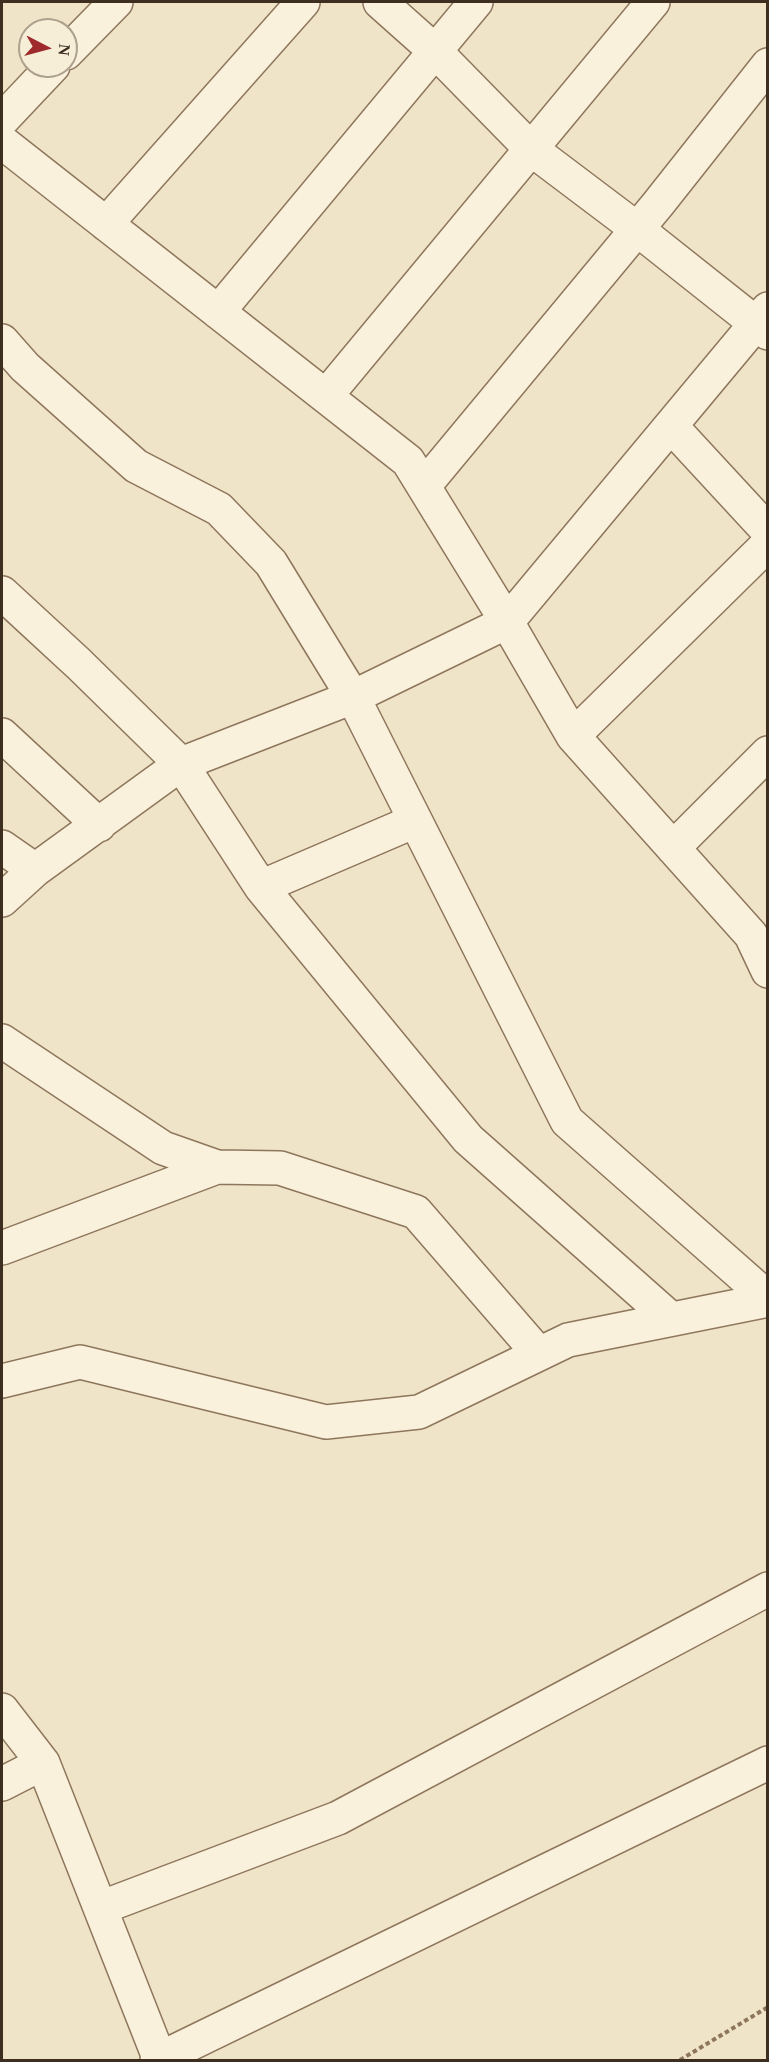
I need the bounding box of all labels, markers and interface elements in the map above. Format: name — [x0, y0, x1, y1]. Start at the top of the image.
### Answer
north arrow — [18, 18, 78, 78]
text: N — [55, 43, 73, 56]

